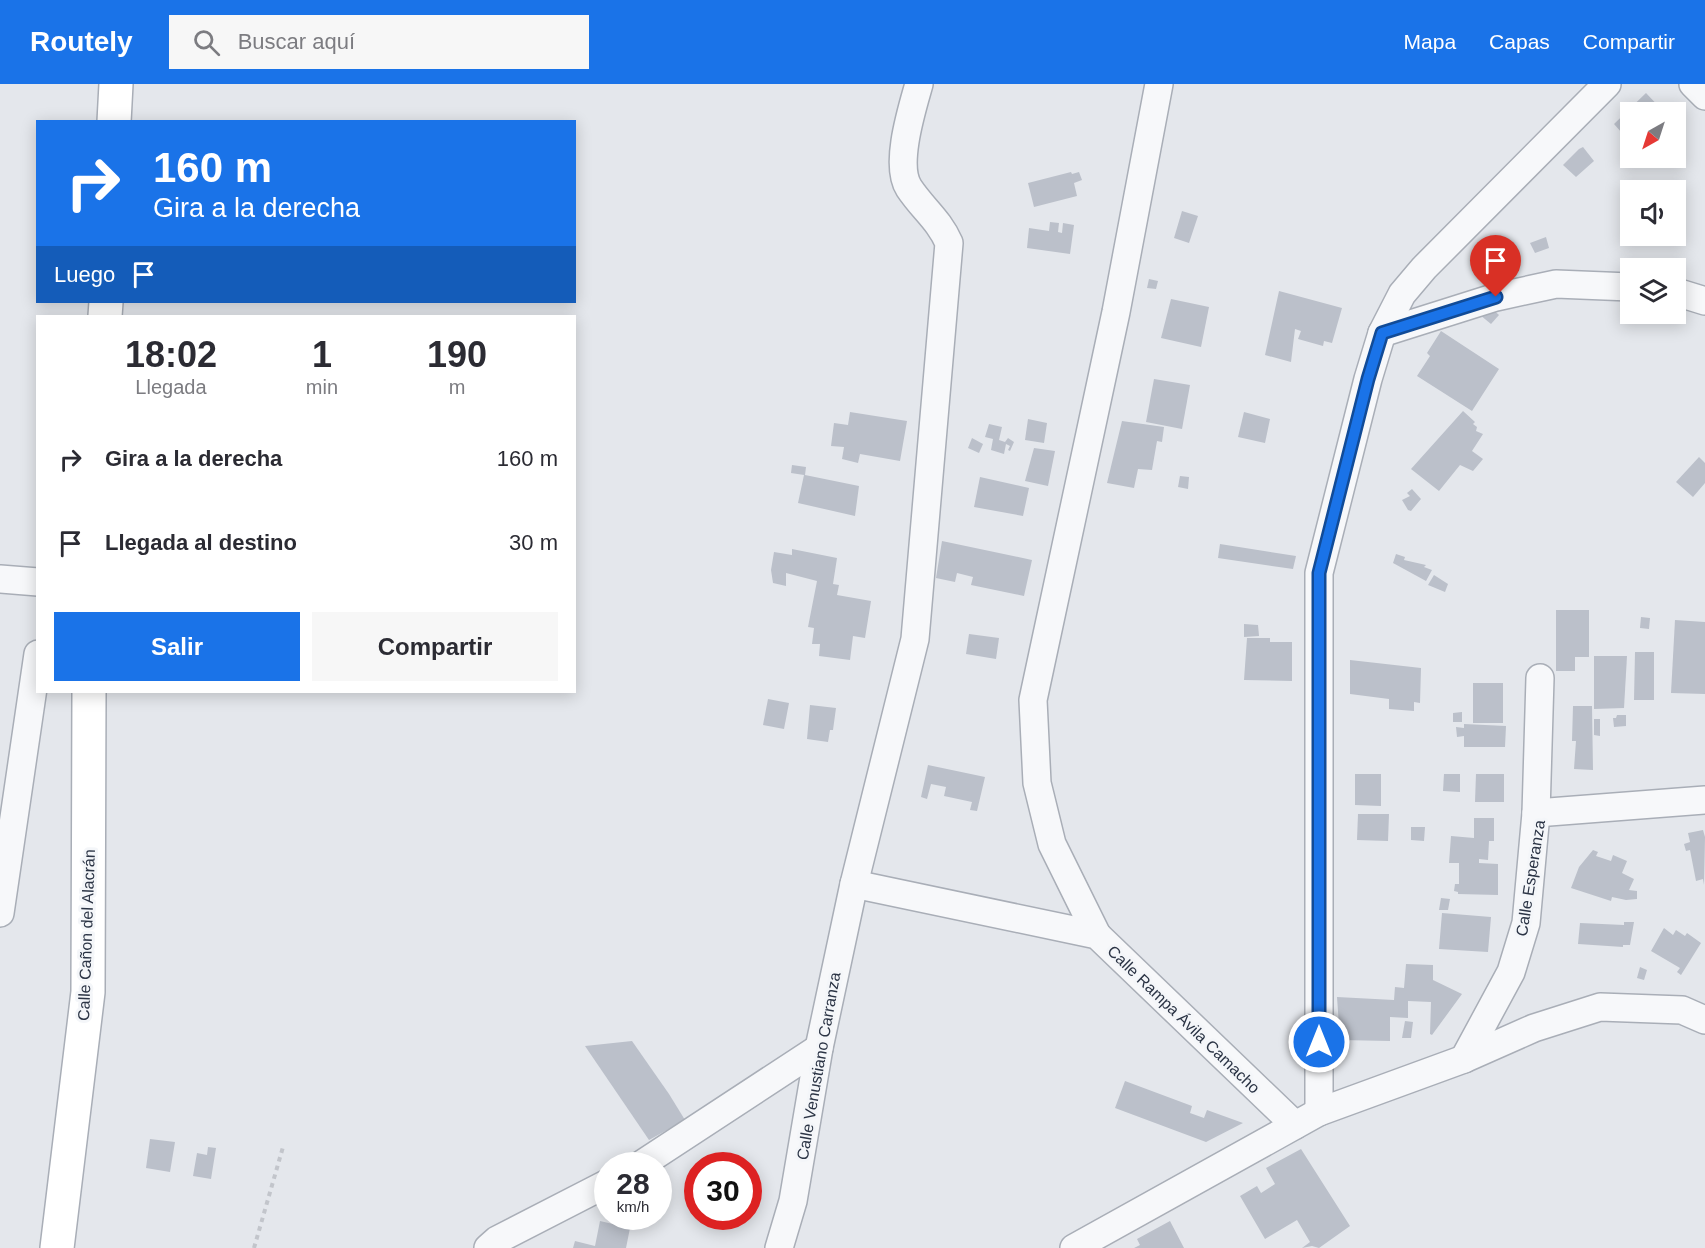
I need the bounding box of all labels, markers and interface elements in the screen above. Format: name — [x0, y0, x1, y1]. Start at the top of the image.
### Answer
search box — [169, 15, 589, 69]
text: Routely — [30, 26, 133, 57]
icon: search — [190, 26, 223, 59]
text: Buscar aquí — [238, 29, 355, 54]
text: Mapa — [1404, 30, 1456, 53]
text: Capas — [1489, 30, 1550, 53]
text: Compartir — [1583, 30, 1675, 53]
north arrow — [1620, 102, 1686, 168]
map controls — [1620, 102, 1686, 324]
icon: right — [54, 144, 132, 222]
text: 160 m — [153, 144, 272, 191]
button: sound — [1620, 180, 1686, 246]
text: Gira a la derecha — [153, 193, 360, 223]
pin — [1470, 235, 1521, 297]
icon: arrive — [1479, 244, 1512, 277]
icon: arrive — [127, 258, 160, 291]
button: layers — [1620, 258, 1686, 324]
text: Luego — [54, 262, 115, 287]
text: 18:02 — [125, 334, 217, 375]
text: 1 — [312, 334, 332, 375]
text: 190 — [427, 334, 487, 375]
text: Llegada — [135, 376, 207, 398]
text: min — [306, 376, 338, 398]
text: m — [449, 376, 465, 398]
icon: right — [54, 443, 87, 476]
text: Gira a la derecha — [105, 446, 282, 471]
text: 160 m — [497, 446, 558, 471]
icon: arrive — [54, 527, 87, 560]
text: Llegada al destino — [105, 530, 297, 555]
text: 30 m — [509, 530, 558, 555]
button: Salir — [54, 612, 300, 681]
button: Compartir — [312, 612, 558, 681]
street label: Calle Esperanza — [1513, 819, 1548, 937]
street label: Calle Cañon del Alacrán — [75, 849, 98, 1021]
street label: Calle Rampa Ávila Camacho — [1104, 941, 1264, 1097]
street label: Calle Venustiano Carranza — [794, 971, 843, 1161]
position arrow — [1287, 1010, 1351, 1074]
speed limit sign: 30 — [684, 1152, 762, 1230]
text: 28 — [616, 1167, 650, 1200]
text: km/h — [617, 1198, 649, 1215]

